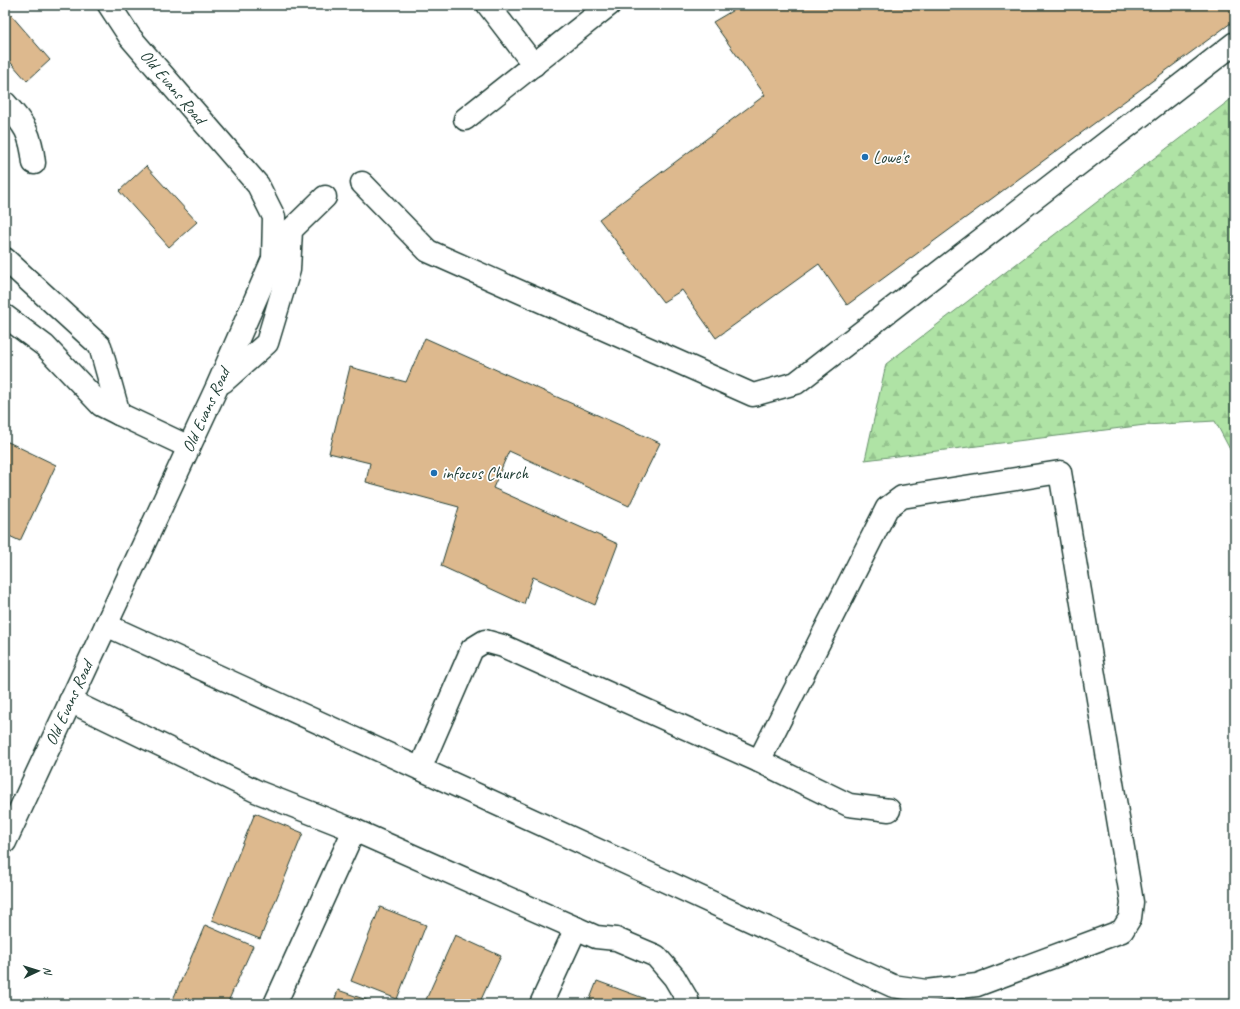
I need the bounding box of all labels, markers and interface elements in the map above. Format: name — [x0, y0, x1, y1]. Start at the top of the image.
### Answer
street label: Old Evans Road — [136, 45, 212, 130]
place label: Lowe's — [873, 147, 910, 168]
marker: Lowe's — [860, 152, 870, 162]
street label: Old Evans Road — [177, 362, 236, 456]
place label: infocus Church — [442, 463, 530, 484]
marker: infocus Church — [429, 468, 439, 478]
street label: Old Evans Road — [40, 655, 99, 749]
north arrow — [18, 951, 58, 991]
text: N — [41, 966, 55, 976]

